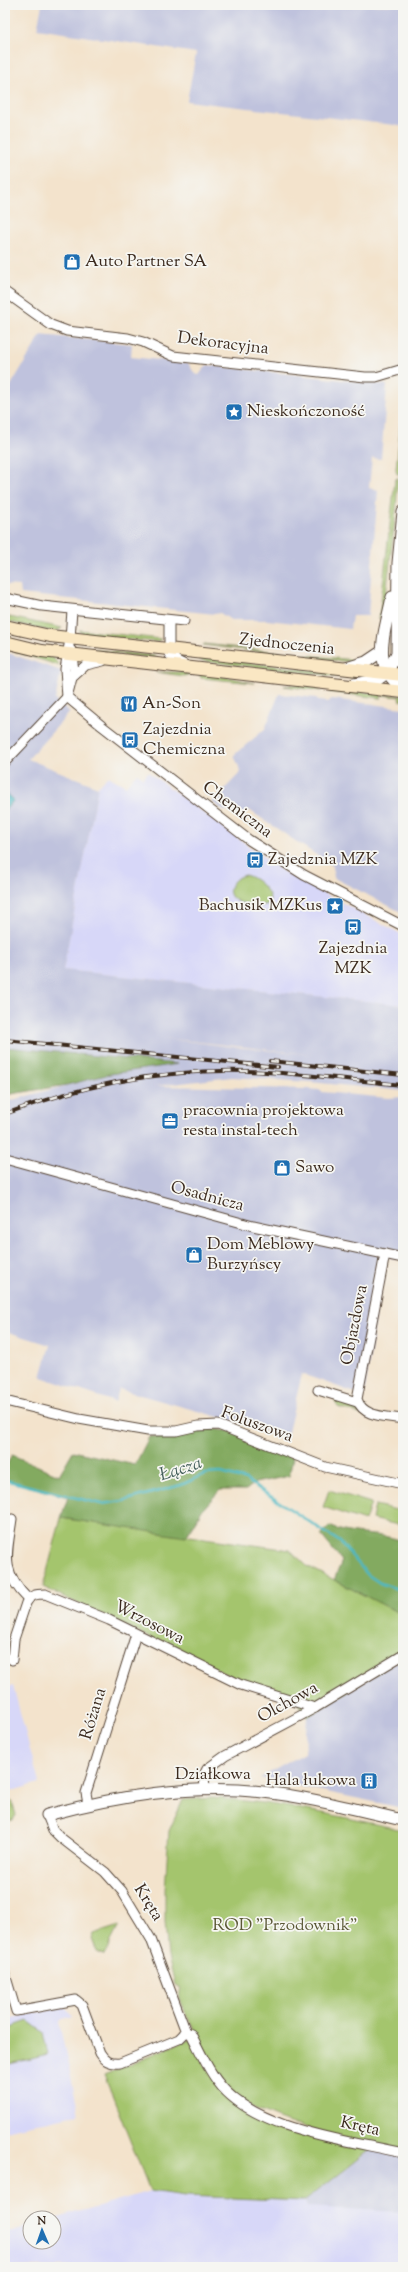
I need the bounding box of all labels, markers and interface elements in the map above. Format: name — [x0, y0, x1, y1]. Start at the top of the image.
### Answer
place label: Auto Partner SA — [85, 250, 207, 274]
shop icon: Auto Partner SA — [62, 252, 82, 272]
street label: Dekoracyjna — [176, 326, 270, 362]
place label: Nieskończoność — [247, 400, 365, 424]
place icon: Nieskończoność — [224, 402, 244, 422]
street label: Zjednoczenia — [238, 628, 336, 662]
place label: An-Son — [142, 692, 201, 716]
restaurant icon: An-Son — [119, 694, 139, 714]
place label: Zajezdnia Chemiczna — [143, 718, 225, 762]
bus stop icon: Zajezdnia Chemiczna — [120, 730, 140, 750]
street label: Chemiczna — [197, 776, 277, 844]
place label: Zajedznia MZK — [268, 848, 378, 872]
bus stop icon: Zajedznia MZK — [245, 850, 265, 870]
place label: Bachusik MZKus — [199, 894, 322, 918]
place icon: Bachusik MZKus — [325, 896, 345, 916]
bus stop icon: Zajezdnia MZK — [343, 917, 363, 937]
place label: Zajezdnia MZK — [319, 937, 387, 981]
place label: pracownia projektowa resta instal-tech — [183, 1099, 344, 1143]
office icon: pracownia projektowa resta instal-tech — [160, 1111, 180, 1131]
place label: Sawo — [295, 1156, 334, 1180]
shop icon: Sawo — [272, 1158, 292, 1178]
street label: Osadnicza — [168, 1176, 247, 1218]
place label: Dom Meblowy Burzyńscy — [207, 1233, 315, 1277]
shop icon: Dom Meblowy Burzyńscy — [184, 1245, 204, 1265]
street label: Objazdowa — [335, 1283, 375, 1367]
street label: Foluszowa — [218, 1401, 297, 1449]
water label: Łącza — [156, 1451, 206, 1489]
street label: Wrzosowa — [110, 1595, 188, 1651]
street label: Olchowa — [253, 1676, 323, 1729]
street label: Różana — [75, 1685, 113, 1743]
street label: Działkowa — [175, 1763, 251, 1787]
place label: Hala łukowa — [266, 1769, 356, 1793]
building icon: Hala łukowa — [359, 1771, 379, 1791]
street label: Kręta — [127, 1880, 169, 1926]
park label: ROD "Przodownik" — [212, 1914, 358, 1938]
street label: Kręta — [338, 2111, 382, 2143]
north arrow — [22, 2210, 62, 2250]
text: N — [36, 2213, 47, 2229]

